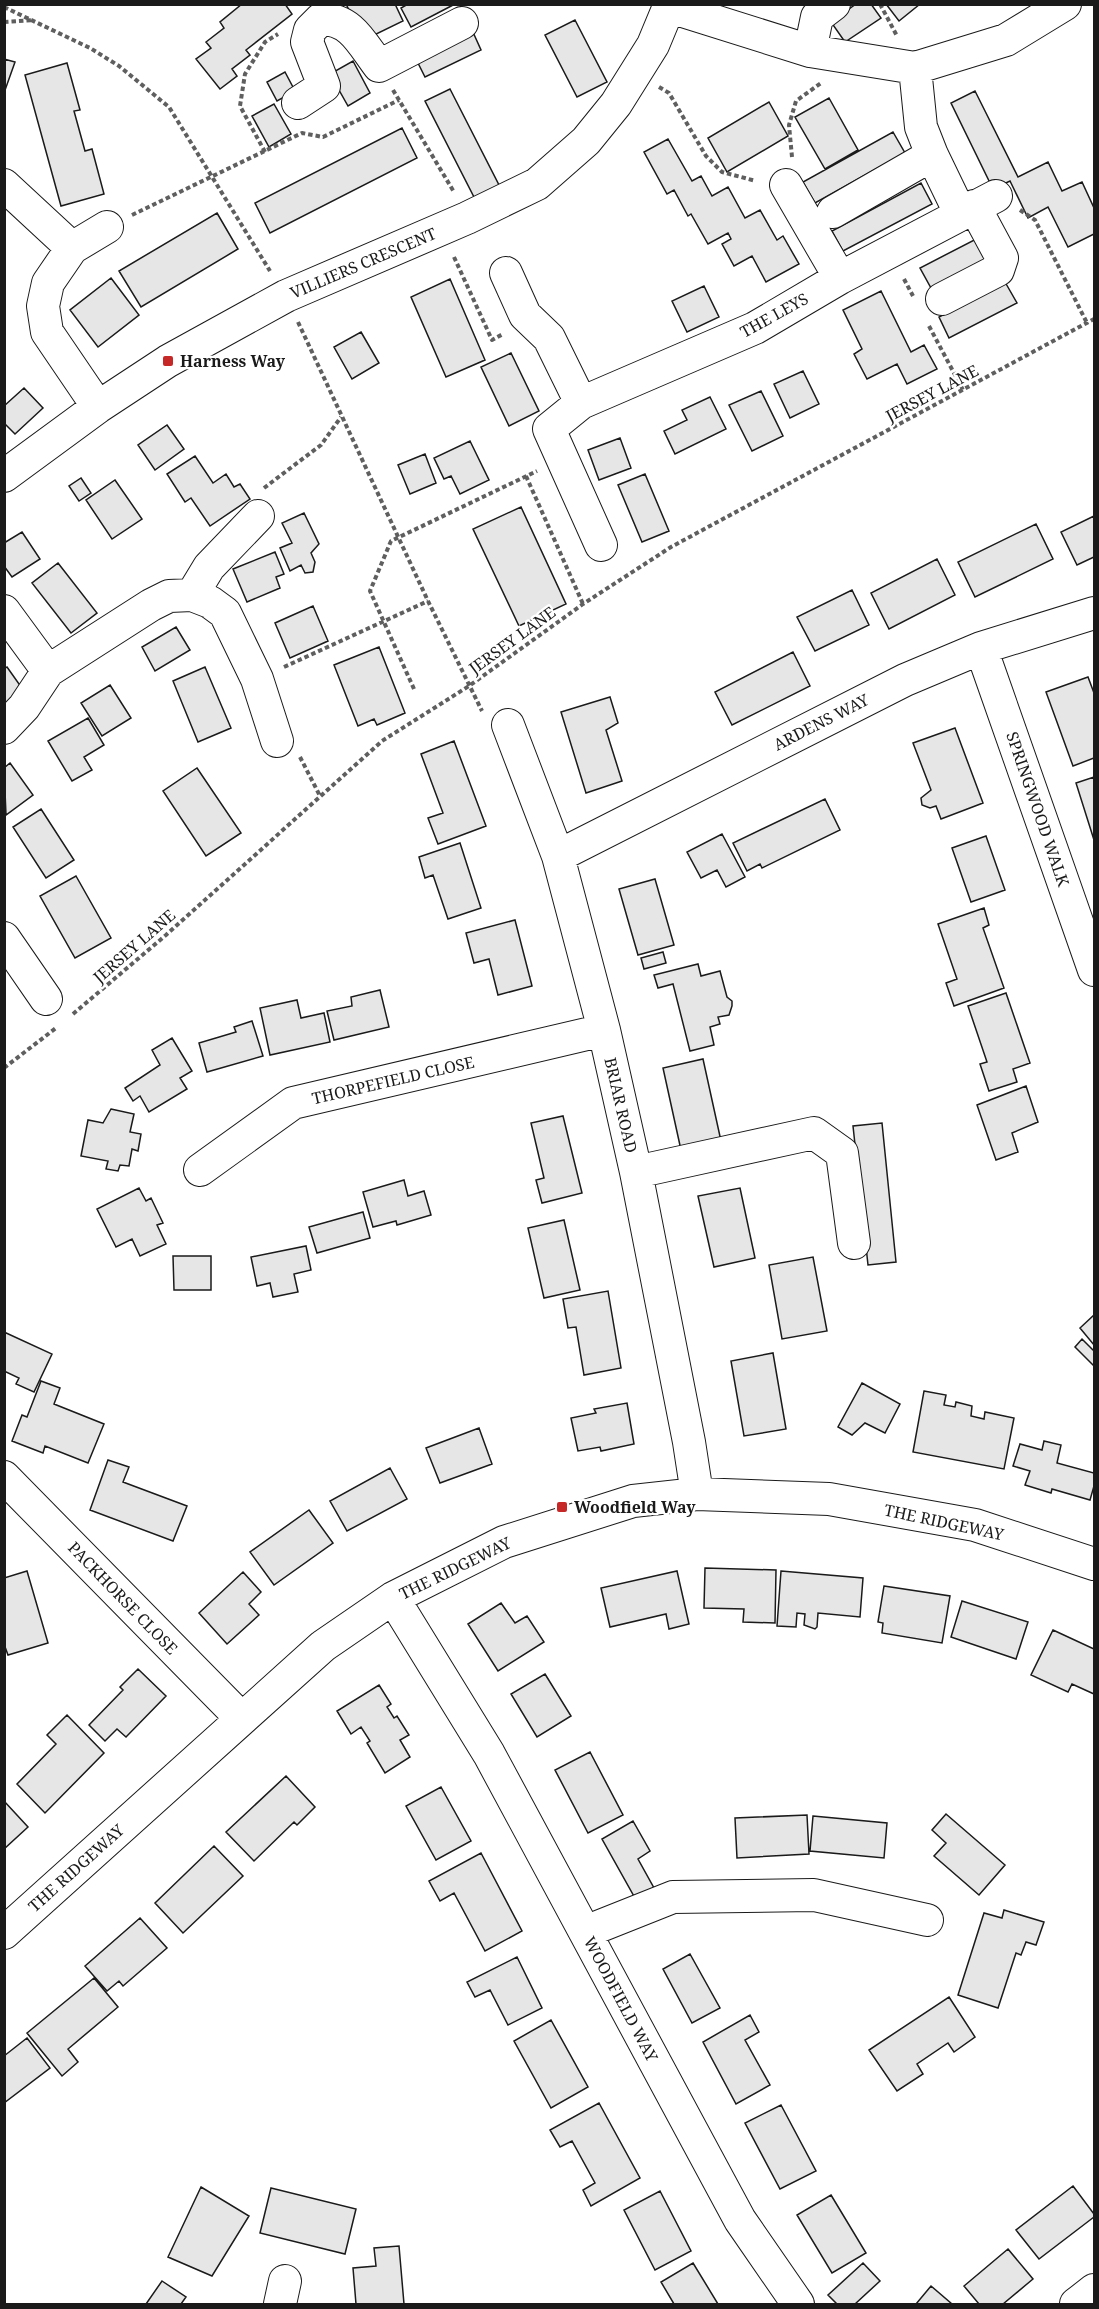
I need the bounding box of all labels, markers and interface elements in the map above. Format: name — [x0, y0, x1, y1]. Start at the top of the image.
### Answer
street label: VILLIERS CRESCENT — [287, 222, 440, 304]
street label: THE LEYS — [736, 287, 812, 343]
place label: Harness Way — [180, 350, 286, 372]
marker: Harness Way — [161, 354, 175, 368]
street label: JERSEY LANE — [881, 359, 982, 427]
street label: JERSEY LANE — [463, 601, 560, 680]
street label: ARDENS WAY — [770, 688, 873, 755]
street label: SPRINGWOOD WALK — [1001, 729, 1075, 890]
street label: JERSEY LANE — [87, 904, 180, 988]
street label: THORPEFIELD CLOSE — [310, 1051, 476, 1109]
street label: BRIAR ROAD — [599, 1055, 643, 1155]
place label: Woodfield Way — [574, 1496, 696, 1518]
street label: THE RIDGEWAY — [882, 1499, 1007, 1546]
marker: Woodfield Way — [555, 1500, 569, 1514]
street label: THE RIDGEWAY — [396, 1531, 515, 1605]
street label: PACKHORSE CLOSE — [63, 1537, 183, 1659]
street label: THE RIDGEWAY — [23, 1819, 129, 1917]
street label: WOODFIELD WAY — [579, 1933, 664, 2066]

